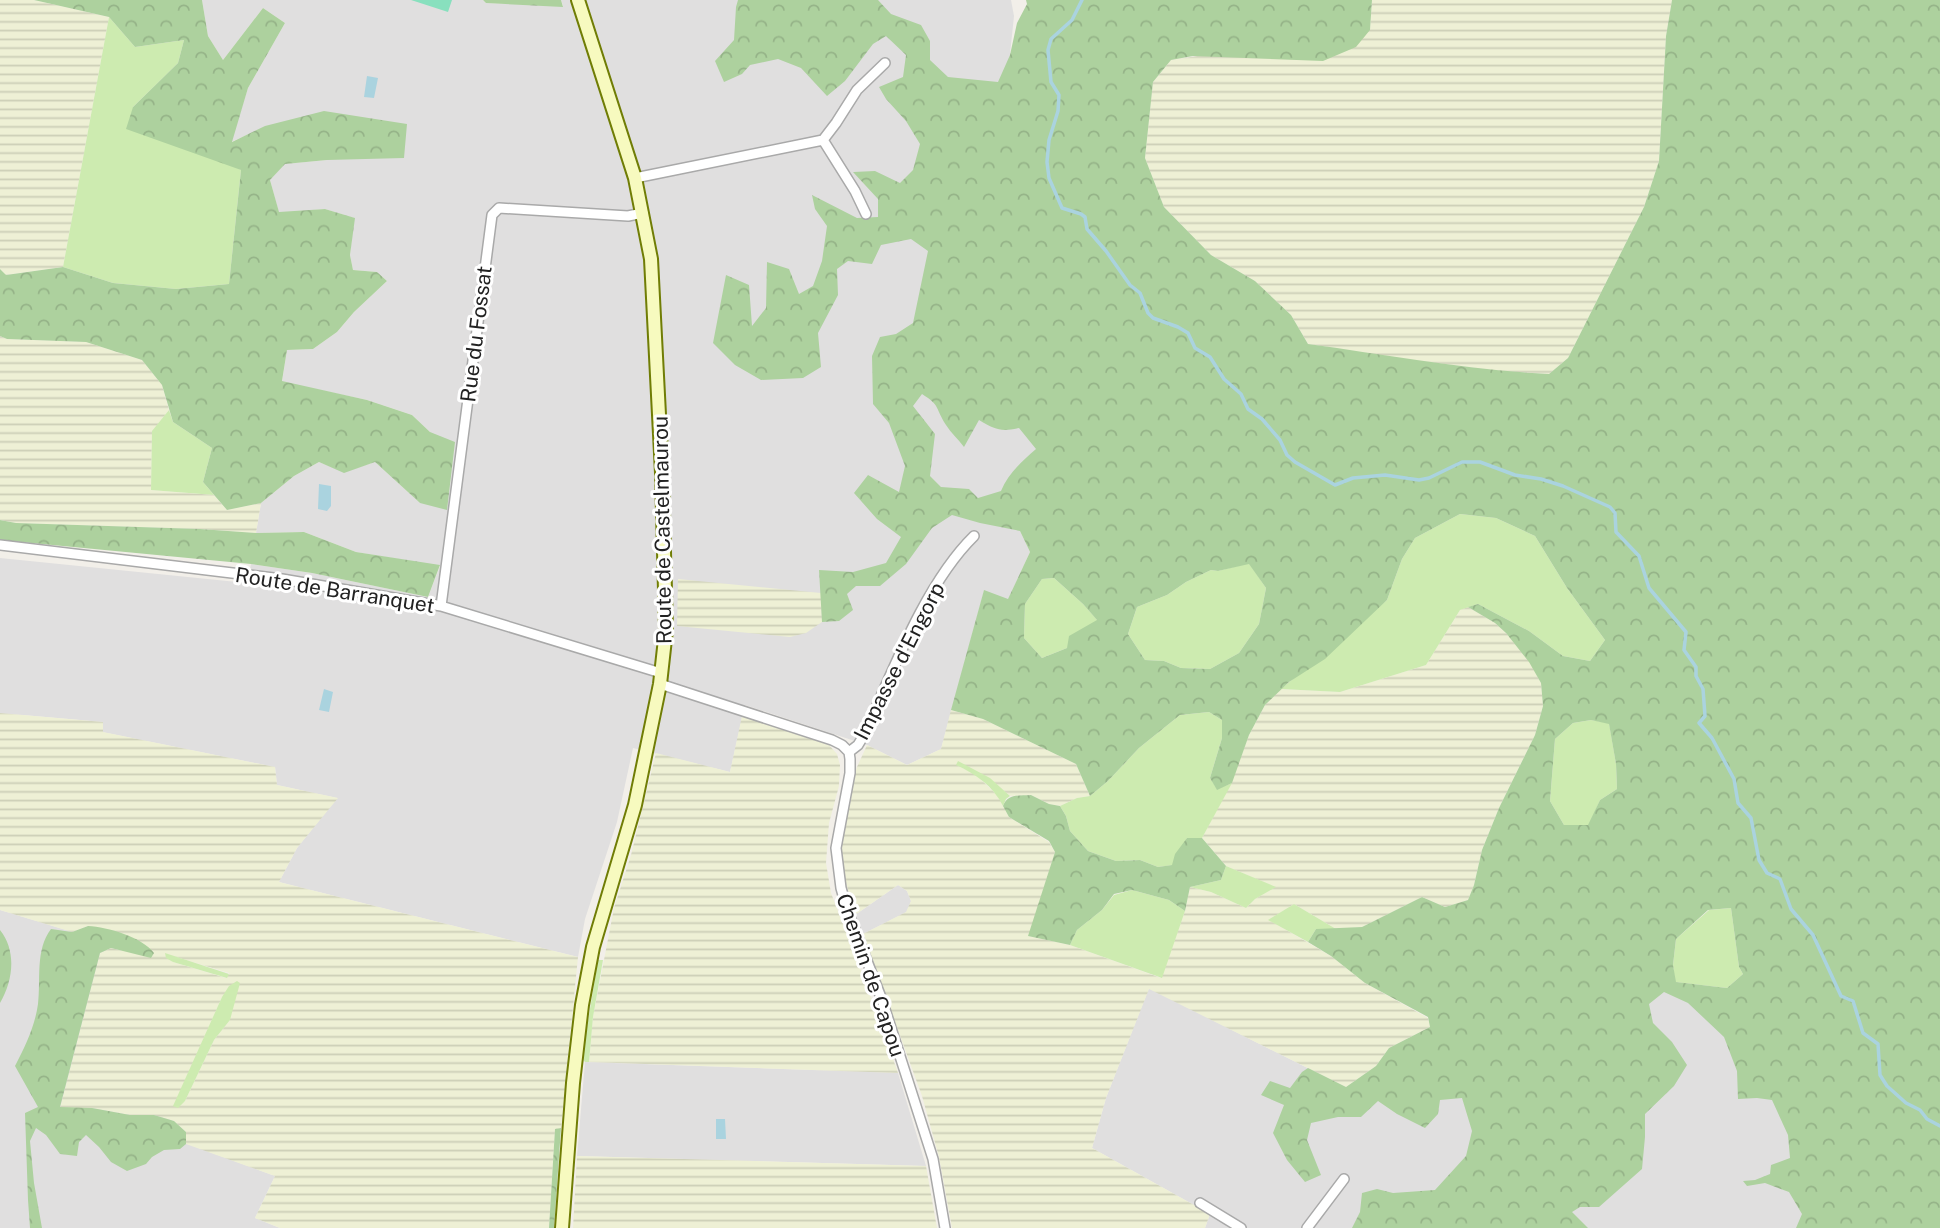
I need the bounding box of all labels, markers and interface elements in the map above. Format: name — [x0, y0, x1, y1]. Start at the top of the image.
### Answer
street label: Rue du Fossat — [455, 264, 497, 404]
street label: Route de Castelmaurou — [648, 416, 676, 644]
street label: Route de Barranquet — [234, 562, 436, 618]
street label: Impasse d'Engorp — [848, 578, 950, 744]
street label: Chemin de Capou — [831, 890, 911, 1060]

